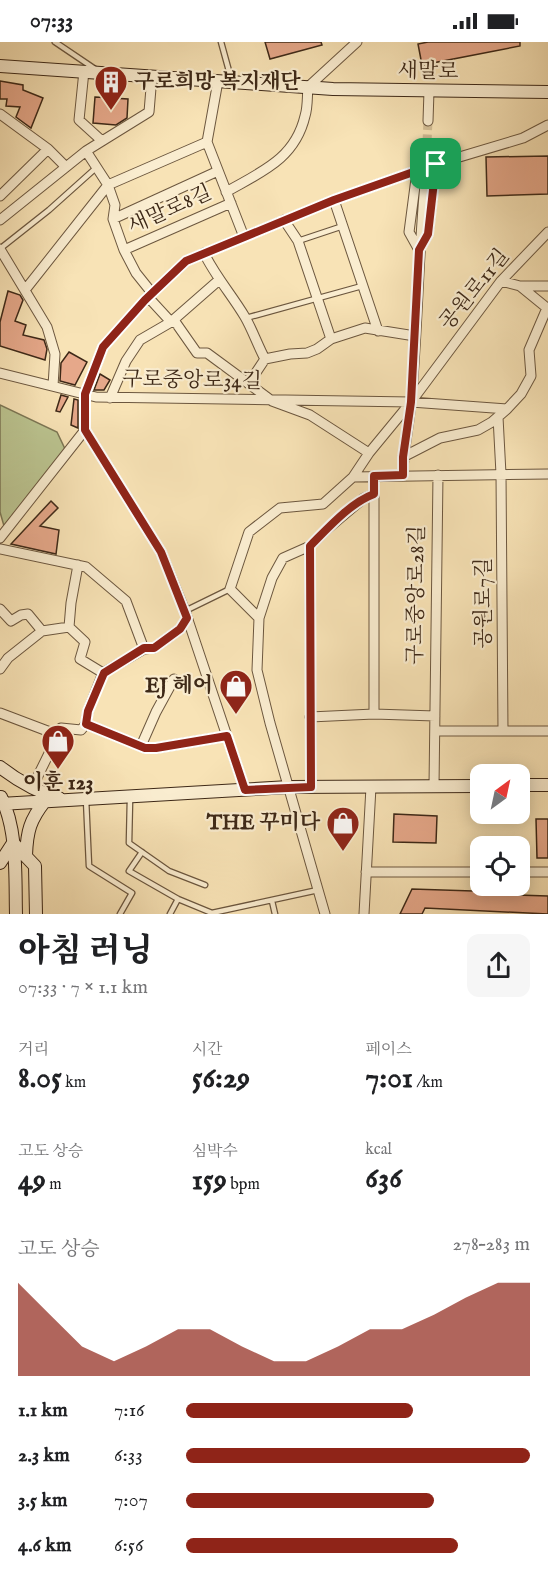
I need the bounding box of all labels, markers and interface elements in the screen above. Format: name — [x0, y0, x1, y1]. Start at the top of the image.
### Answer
text: 07:33 — [30, 7, 73, 35]
street label: 새말로 — [397, 58, 459, 86]
building icon: 구로희망 복지재단 — [93, 64, 129, 111]
place label: 구로희망 복지재단 — [134, 69, 302, 96]
pin — [410, 138, 461, 189]
icon: arrive — [419, 147, 452, 180]
street label: 새말로8길 — [124, 179, 216, 241]
street label: 공원로11길 — [434, 244, 516, 336]
street label: 구로중앙로34길 — [122, 366, 262, 396]
street label: 구로중앙로28길 — [402, 525, 432, 665]
street label: 공원로7길 — [471, 558, 498, 648]
shop icon: EJ 헤어 — [218, 668, 254, 715]
place label: EJ 헤어 — [145, 673, 213, 700]
shop icon: 이훈 123 — [40, 723, 76, 770]
north arrow — [470, 764, 530, 824]
map controls — [470, 764, 530, 896]
place label: 이훈 123 — [23, 770, 93, 797]
shop icon: THE 꾸미다 — [325, 805, 361, 852]
place label: THE 꾸미다 — [206, 810, 321, 837]
button: locate — [470, 836, 530, 896]
text: 아침 러닝 — [18, 931, 153, 973]
button: share — [467, 934, 530, 997]
text: 07:33 · 7 × 1.1 km — [18, 975, 148, 1000]
text: 거리 — [18, 1040, 49, 1060]
text: 시간 — [192, 1040, 223, 1060]
text: 페이스 — [365, 1040, 412, 1060]
text: 8.05 — [18, 1060, 62, 1098]
text: 56:29 — [192, 1060, 250, 1098]
text: 7:01 — [365, 1060, 413, 1098]
text: km — [62, 1073, 86, 1093]
text: /km — [413, 1073, 443, 1093]
text: kcal — [365, 1140, 392, 1160]
text: 고도 상승 — [18, 1142, 83, 1162]
text: 심박수 — [192, 1142, 238, 1162]
text: 636 — [365, 1160, 402, 1198]
text: 49 — [18, 1162, 46, 1200]
text: 159 — [192, 1162, 227, 1200]
text: m — [46, 1175, 62, 1195]
text: bpm — [227, 1175, 260, 1195]
text: 278–283 m — [452, 1232, 530, 1257]
text: 고도 상승 — [18, 1237, 100, 1262]
text: 1.1 km — [18, 1398, 68, 1423]
text: 7:16 — [114, 1398, 145, 1423]
text: 2.3 km — [18, 1443, 70, 1468]
text: 6:33 — [114, 1443, 143, 1468]
text: 3.5 km — [18, 1488, 68, 1513]
text: 7:07 — [114, 1488, 148, 1513]
text: 4.6 km — [18, 1533, 72, 1558]
text: 6:56 — [114, 1533, 143, 1558]

